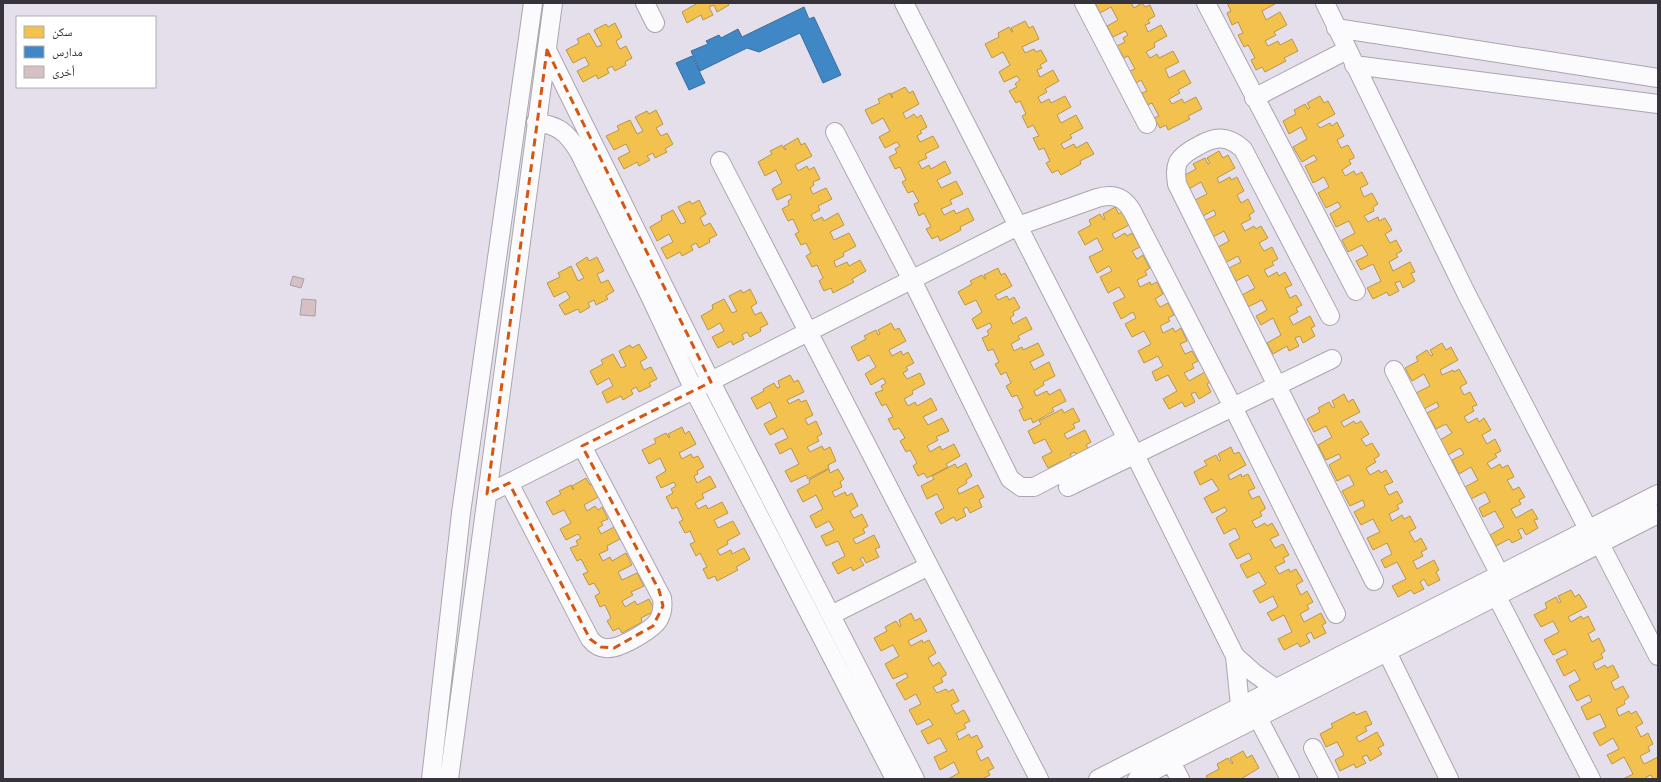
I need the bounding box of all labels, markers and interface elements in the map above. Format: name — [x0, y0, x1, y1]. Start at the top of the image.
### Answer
legend — [16, 16, 156, 88]
text: سكن — [52, 24, 73, 39]
text: مدارس — [52, 44, 83, 59]
text: أخرى — [52, 64, 75, 79]

